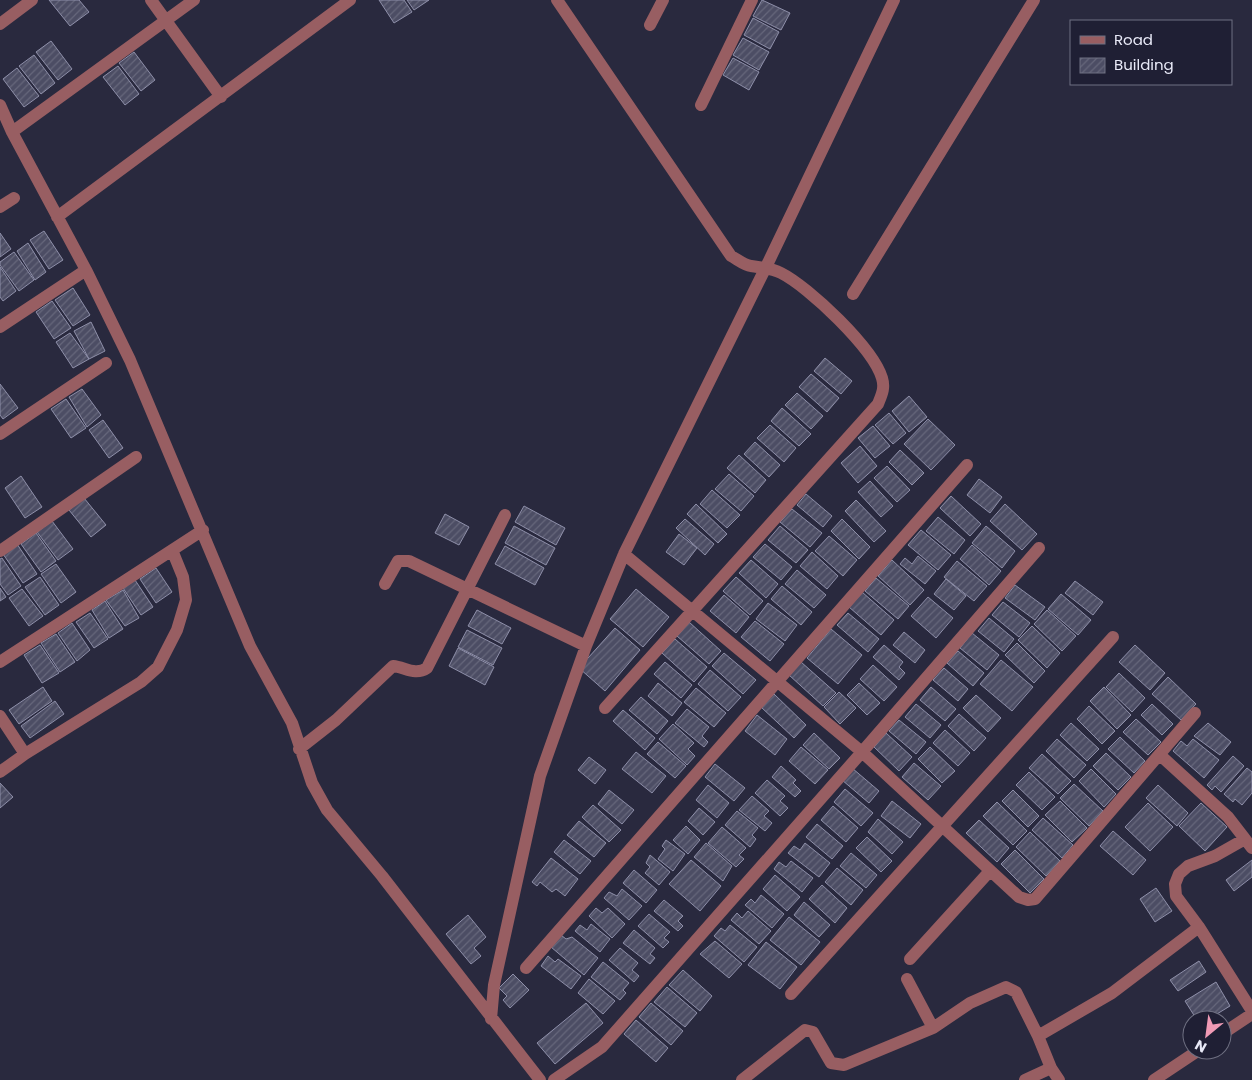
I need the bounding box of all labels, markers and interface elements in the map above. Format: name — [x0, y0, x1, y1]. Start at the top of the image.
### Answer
legend — [1070, 20, 1232, 85]
text: Road — [1114, 29, 1153, 50]
text: Building — [1114, 54, 1174, 75]
north arrow — [1182, 1010, 1232, 1060]
text: N — [1191, 1035, 1210, 1058]

